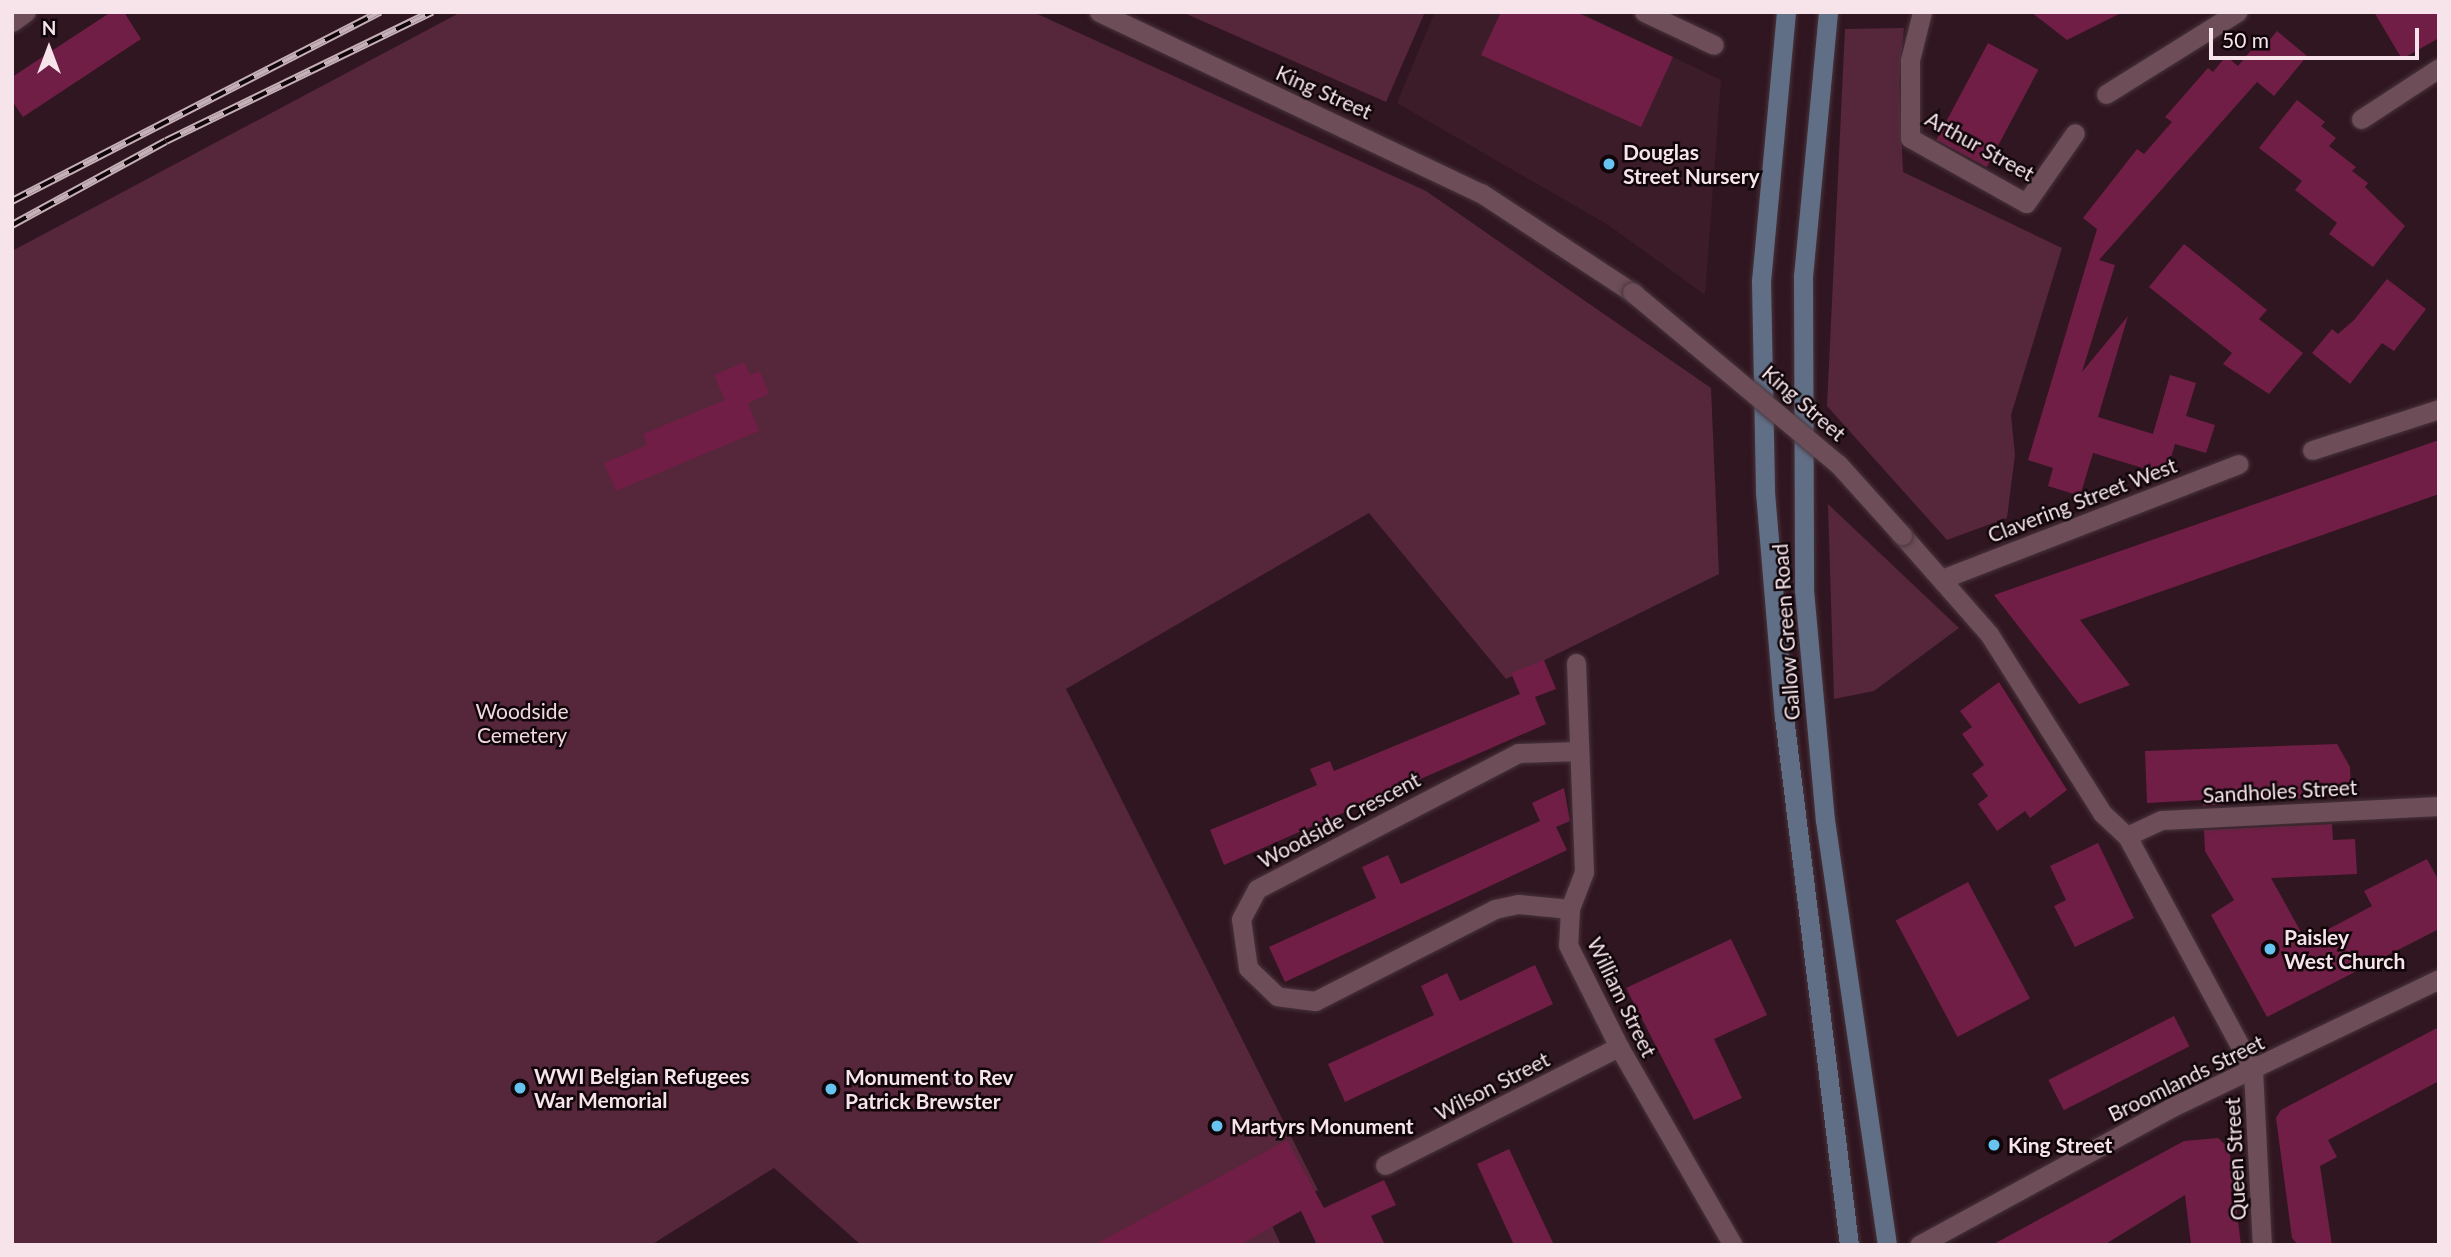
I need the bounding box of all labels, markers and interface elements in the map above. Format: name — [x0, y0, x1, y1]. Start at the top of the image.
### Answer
north arrow — [14, 14, 84, 84]
scale bar — [2213, 14, 2423, 58]
text: N — [42, 16, 56, 39]
text: 50 m — [2222, 27, 2269, 52]
street label: King Street — [1272, 60, 1376, 124]
street label: Arthur Street — [1921, 106, 2039, 186]
place label: Douglas Street Nursery — [1623, 139, 1760, 189]
marker: Douglas Street Nursery — [1601, 156, 1617, 172]
street label: King Street — [1757, 360, 1851, 446]
street label: Clavering Street West — [1984, 452, 2180, 548]
street label: Gallow Green Road — [1767, 543, 1805, 721]
park label: Woodside Cemetery — [475, 698, 569, 748]
street label: Woodside Crescent — [1254, 767, 1424, 873]
street label: Sandholes Street — [2202, 774, 2358, 808]
place label: Paisley West Church — [2284, 924, 2405, 974]
street label: William Street — [1582, 933, 1662, 1061]
marker: Paisley West Church — [2262, 941, 2278, 957]
street label: Broomlands Street — [2104, 1029, 2268, 1127]
street label: Wilson Street — [1431, 1046, 1553, 1126]
place label: WWI Belgian Refugees War Memorial — [534, 1063, 749, 1113]
place label: Monument to Rev Patrick Brewster — [845, 1064, 1013, 1114]
marker: WWI Belgian Refugees War Memorial — [512, 1080, 528, 1096]
marker: Monument to Rev Patrick Brewster — [823, 1081, 839, 1097]
street label: Queen Street — [2219, 1097, 2251, 1221]
place label: Martyrs Monument — [1231, 1113, 1414, 1139]
marker: Martyrs Monument — [1209, 1118, 1225, 1134]
place label: King Street — [2008, 1132, 2112, 1158]
marker: King Street — [1986, 1137, 2002, 1153]

